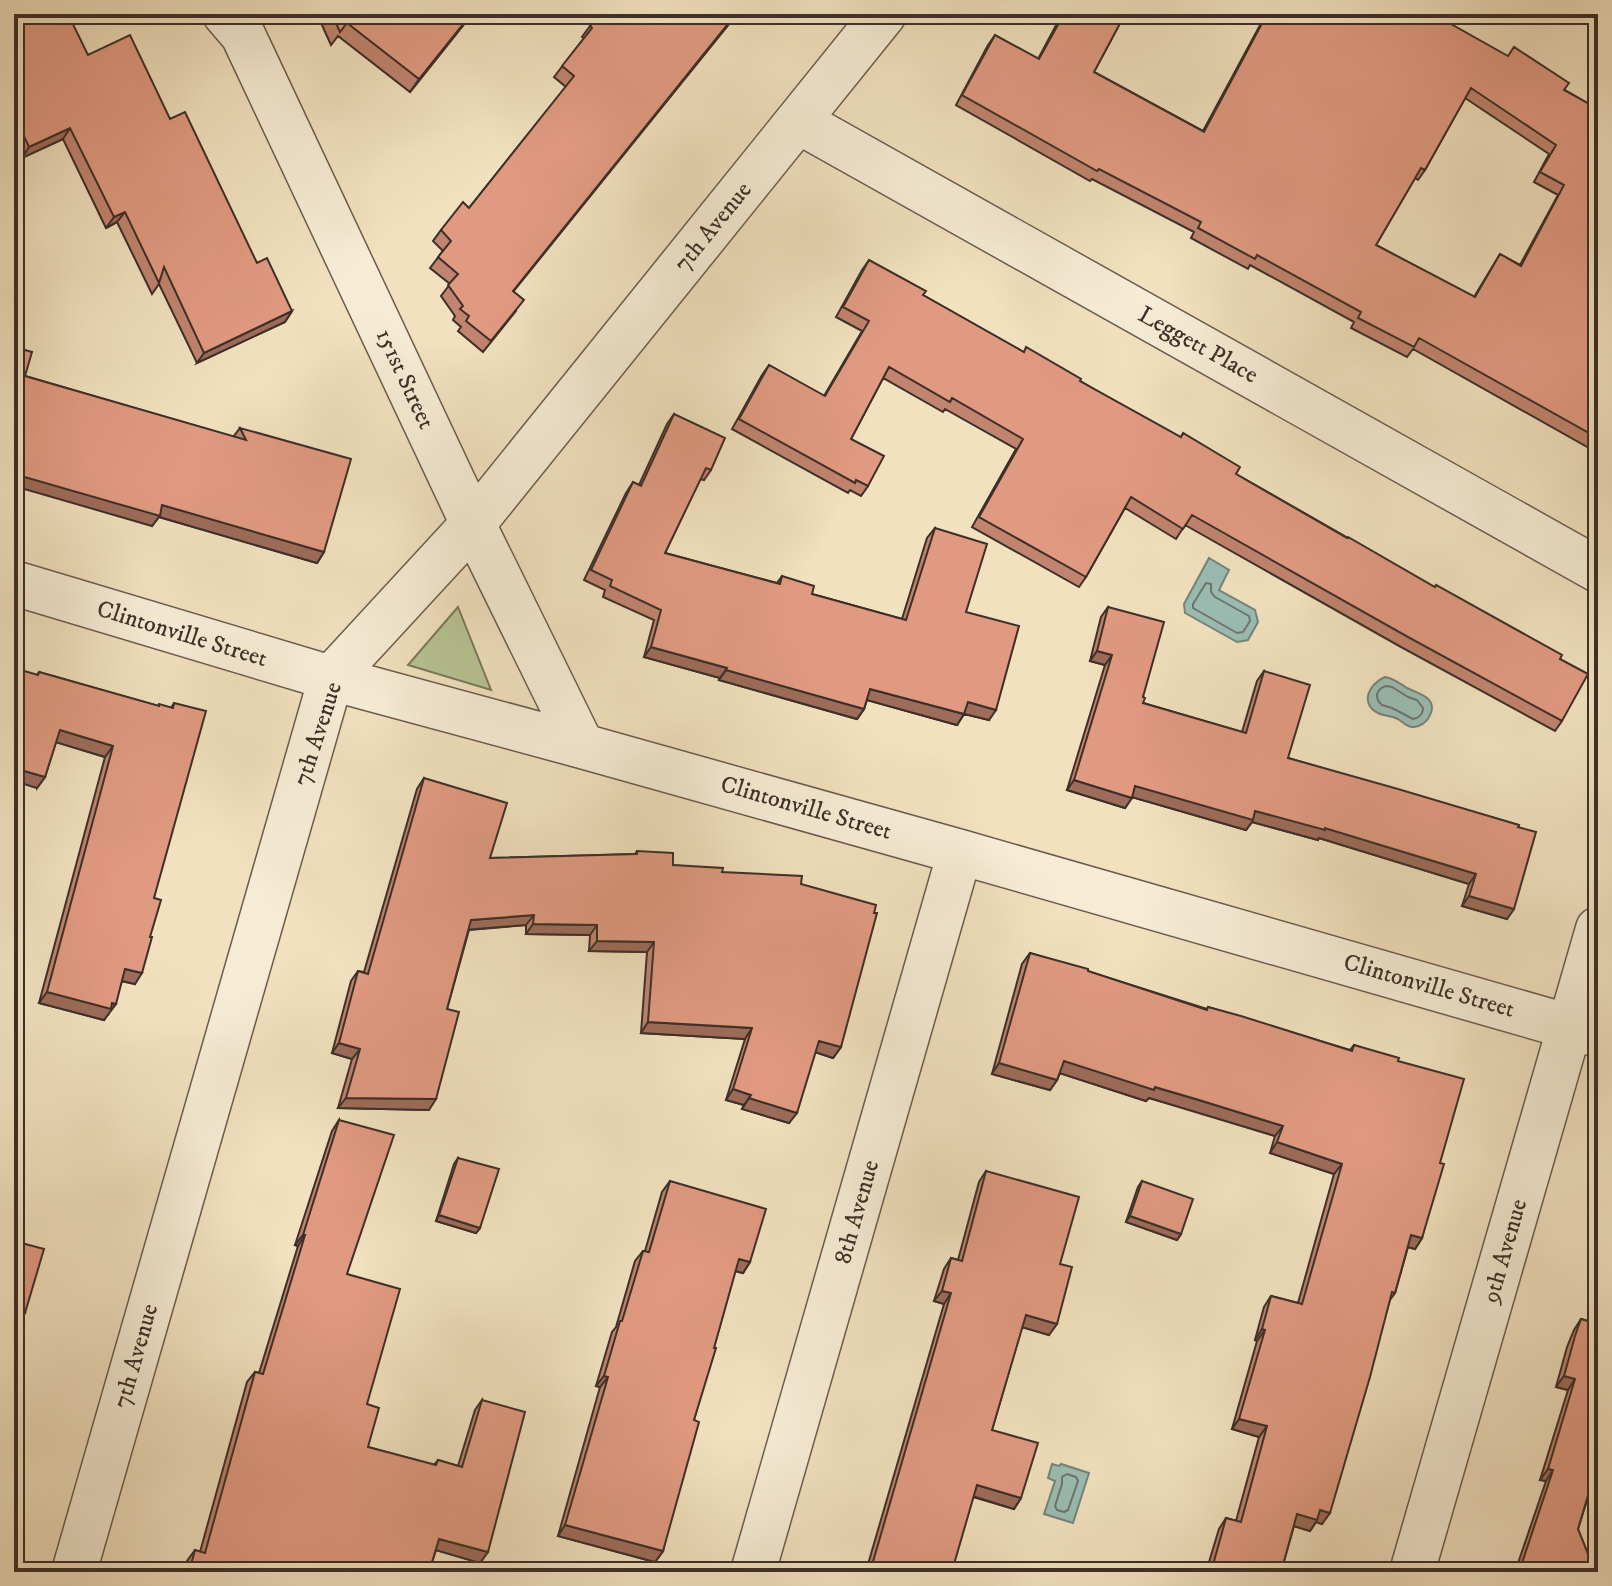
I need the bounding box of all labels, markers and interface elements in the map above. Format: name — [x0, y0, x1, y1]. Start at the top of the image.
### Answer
street label: 7th Avenue — [668, 176, 758, 278]
street label: Leggett Place — [1133, 300, 1263, 390]
street label: 151st Street — [369, 324, 441, 434]
street label: Clintonville Street — [93, 594, 271, 674]
street label: 7th Avenue — [287, 678, 349, 790]
street label: Clintonville Street — [717, 769, 895, 847]
street label: Clintonville Street — [1340, 947, 1518, 1025]
street label: 8th Avenue — [828, 1157, 886, 1267]
street label: 9th Avenue — [1476, 1196, 1534, 1307]
street label: 7th Avenue — [107, 1300, 165, 1412]

